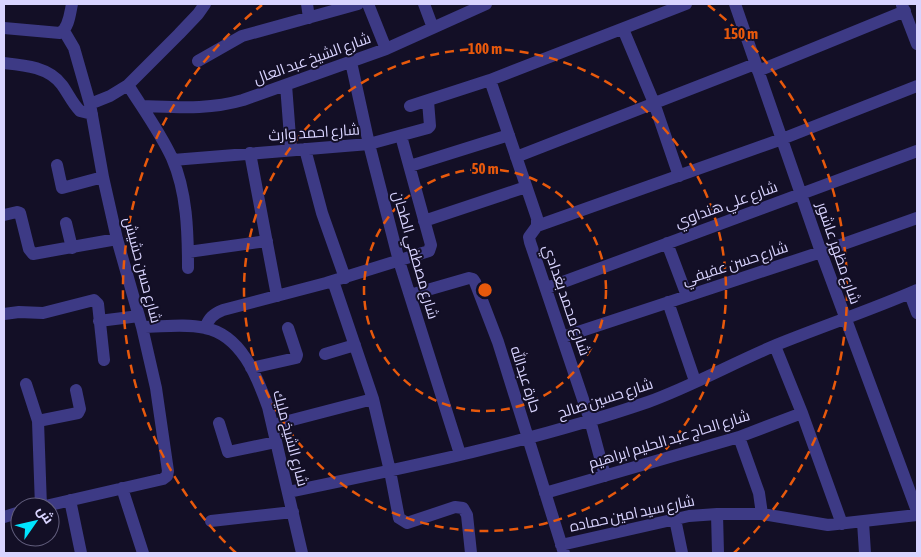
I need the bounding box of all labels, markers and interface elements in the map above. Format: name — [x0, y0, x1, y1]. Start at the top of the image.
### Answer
text: 150 m — [724, 25, 758, 42]
street label: شارع الشيخ عبد العال — [251, 29, 374, 90]
text: 100 m — [468, 40, 502, 57]
street label: شارع احمد وارث — [268, 120, 361, 147]
text: 50 m — [472, 160, 499, 177]
street label: شارع علي هنداوي — [672, 178, 781, 234]
street label: شارع مصطفي الطحان — [386, 189, 442, 322]
street label: شارع مظهر عاشور — [810, 199, 864, 307]
street label: شارع حسن حشيش — [118, 215, 165, 326]
street label: شارع حسن عفيفي — [680, 238, 791, 292]
street label: شارع محمد بغدادي — [536, 242, 594, 359]
centre of rings — [476, 281, 494, 299]
street label: حارة عبدالله — [506, 343, 546, 415]
street label: شارع حسين صالح — [555, 375, 656, 424]
street label: شارع الشيخ مليك — [267, 388, 312, 489]
street label: شارع الحاج عبد الحليم ابراهيم — [586, 406, 753, 475]
street label: شارع سيد امين حماده — [568, 491, 697, 538]
north arrow — [10, 497, 60, 547]
text: ش — [33, 503, 57, 527]

